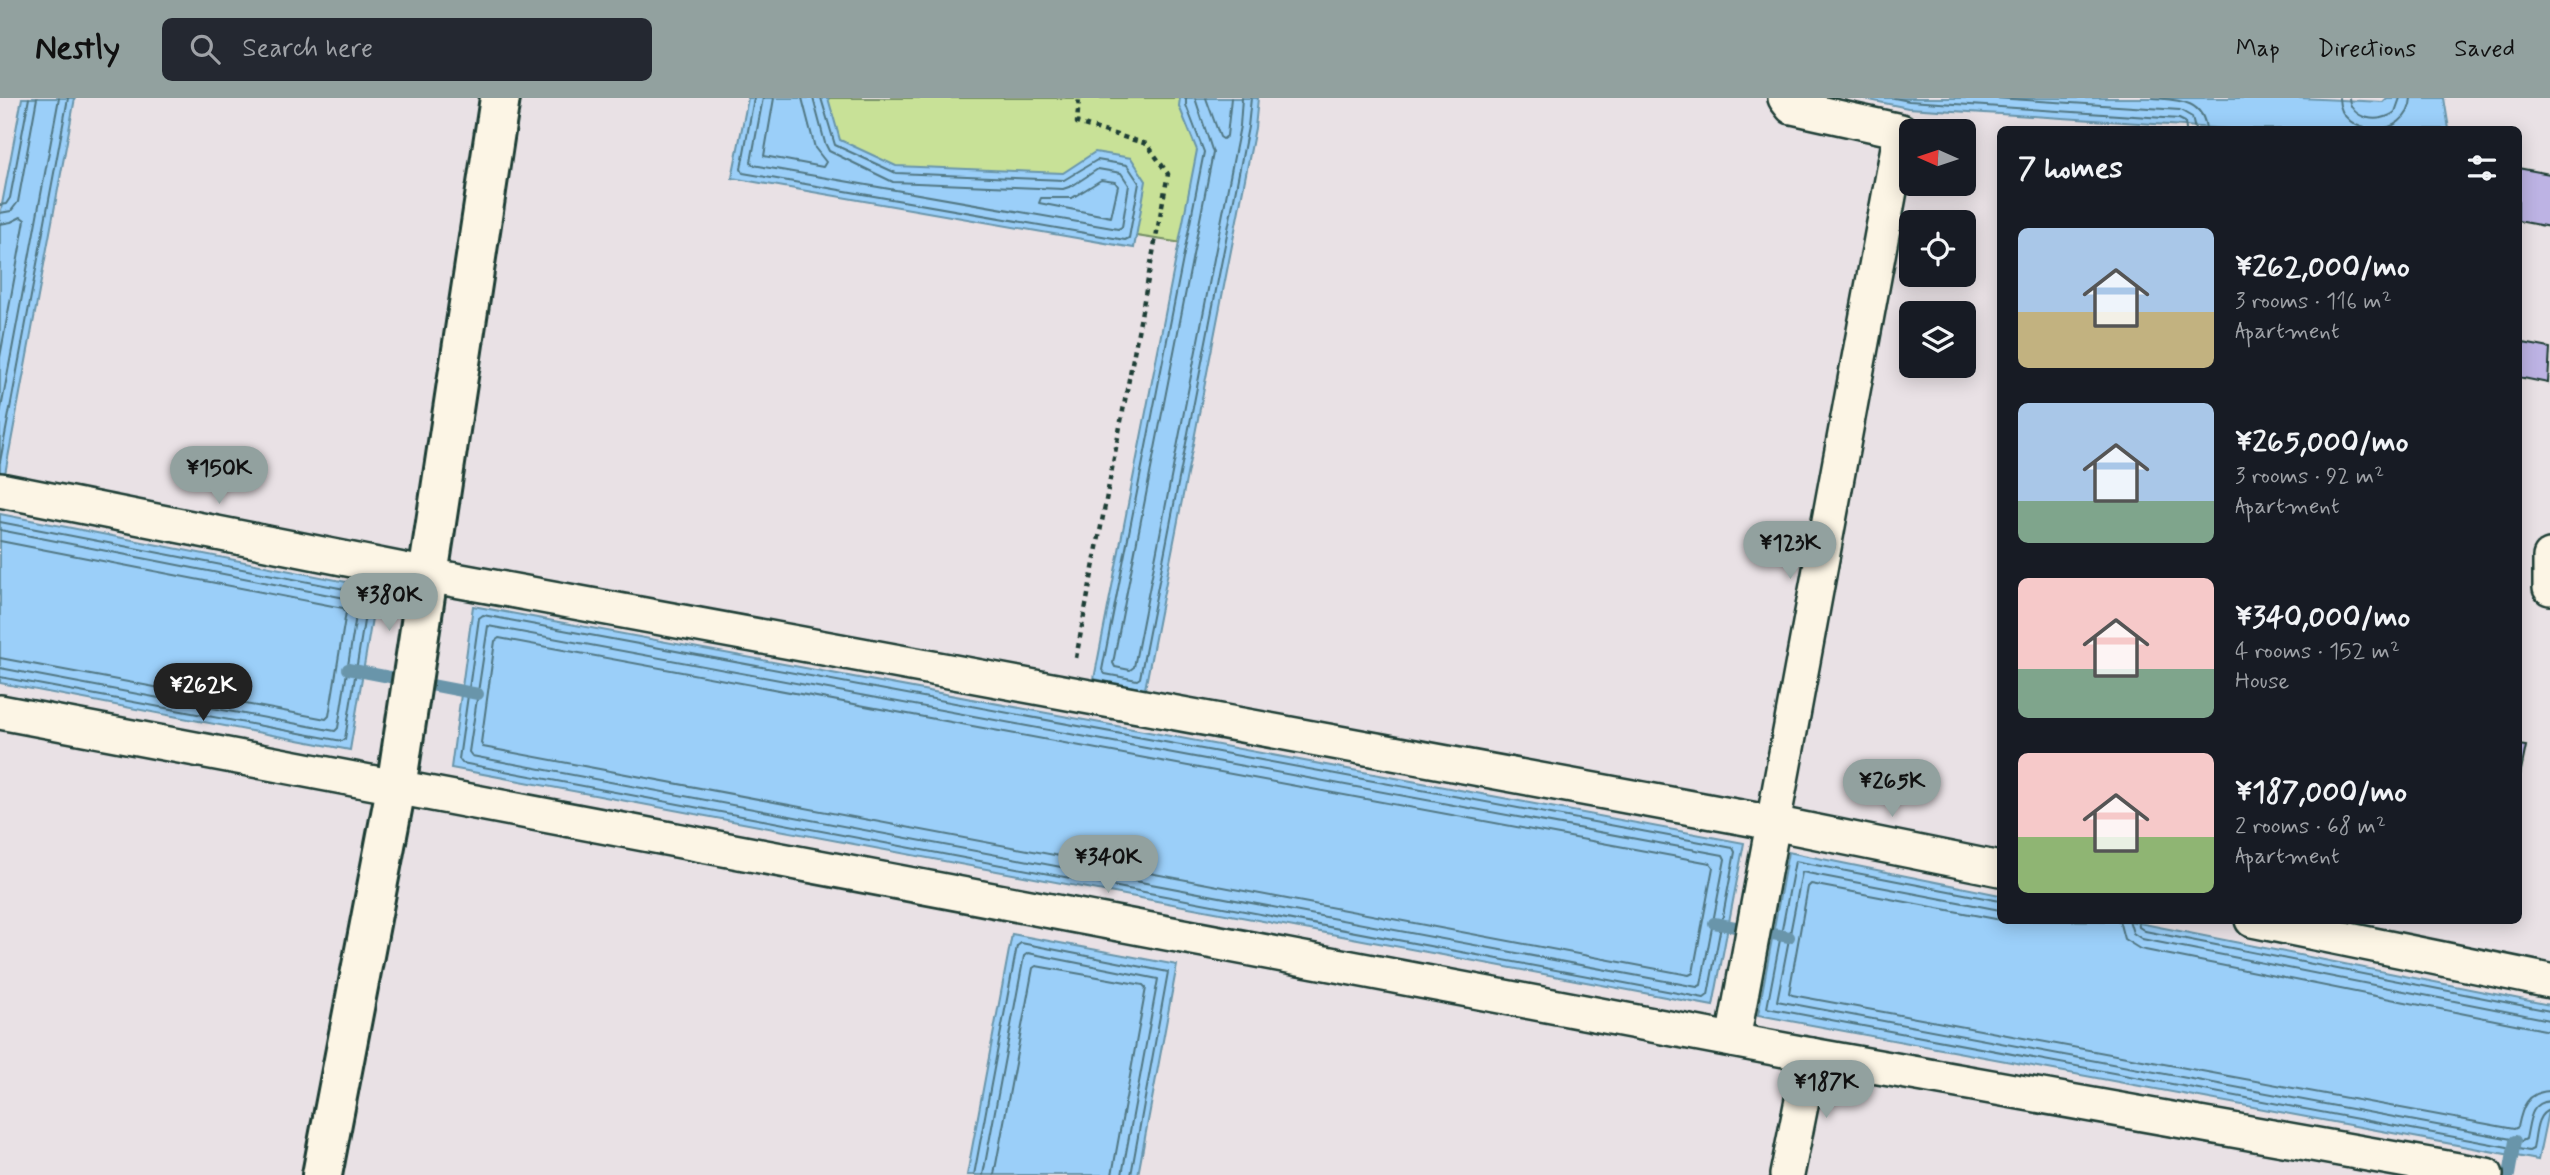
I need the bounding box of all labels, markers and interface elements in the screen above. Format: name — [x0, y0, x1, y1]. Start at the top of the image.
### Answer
search box — [162, 18, 652, 81]
text: Nestly — [35, 27, 120, 71]
icon: search — [186, 30, 224, 68]
text: Search here — [242, 32, 373, 66]
text: Map — [2236, 34, 2280, 65]
text: Directions — [2318, 34, 2416, 65]
text: Saved — [2454, 34, 2515, 65]
north arrow — [1899, 119, 1976, 196]
map controls — [1899, 119, 1976, 378]
text: 7 homes — [2018, 149, 2123, 188]
icon: filters — [2463, 149, 2501, 187]
button: locate — [1899, 210, 1976, 287]
text: ¥262,000/mo — [2235, 248, 2410, 287]
icon: home — [2074, 256, 2158, 340]
text: 3 rooms · 116 m² — [2235, 287, 2392, 317]
button: layers — [1899, 301, 1976, 378]
text: Apartment — [2235, 317, 2340, 347]
text: ¥265,000/mo — [2235, 423, 2409, 462]
icon: home — [2074, 431, 2158, 515]
pin: ¥150K — [170, 446, 268, 506]
text: ¥150K — [186, 454, 252, 484]
text: 3 rooms · 92 m² — [2235, 462, 2384, 492]
text: Apartment — [2235, 492, 2340, 522]
pin: ¥123K — [1741, 522, 1839, 581]
text: ¥123K — [1759, 529, 1821, 559]
pin: ¥380K — [340, 574, 438, 633]
text: ¥380K — [356, 581, 422, 611]
text: ¥340,000/mo — [2235, 598, 2410, 637]
icon: home — [2074, 606, 2158, 690]
text: 4 rooms · 152 m² — [2235, 637, 2400, 667]
pin: ¥262K — [154, 664, 252, 723]
text: House — [2235, 667, 2289, 697]
text: ¥262K — [169, 671, 237, 701]
pin: ¥265K — [1843, 760, 1941, 819]
text: ¥265K — [1859, 767, 1925, 797]
text: ¥187,000/mo — [2235, 773, 2407, 812]
icon: home — [2074, 781, 2158, 865]
text: 2 rooms · 68 m² — [2235, 812, 2386, 842]
pin: ¥340K — [1059, 836, 1157, 895]
text: Apartment — [2235, 842, 2340, 872]
text: ¥340K — [1074, 843, 1142, 873]
pin: ¥187K — [1777, 1060, 1875, 1120]
text: ¥187K — [1793, 1068, 1859, 1098]

